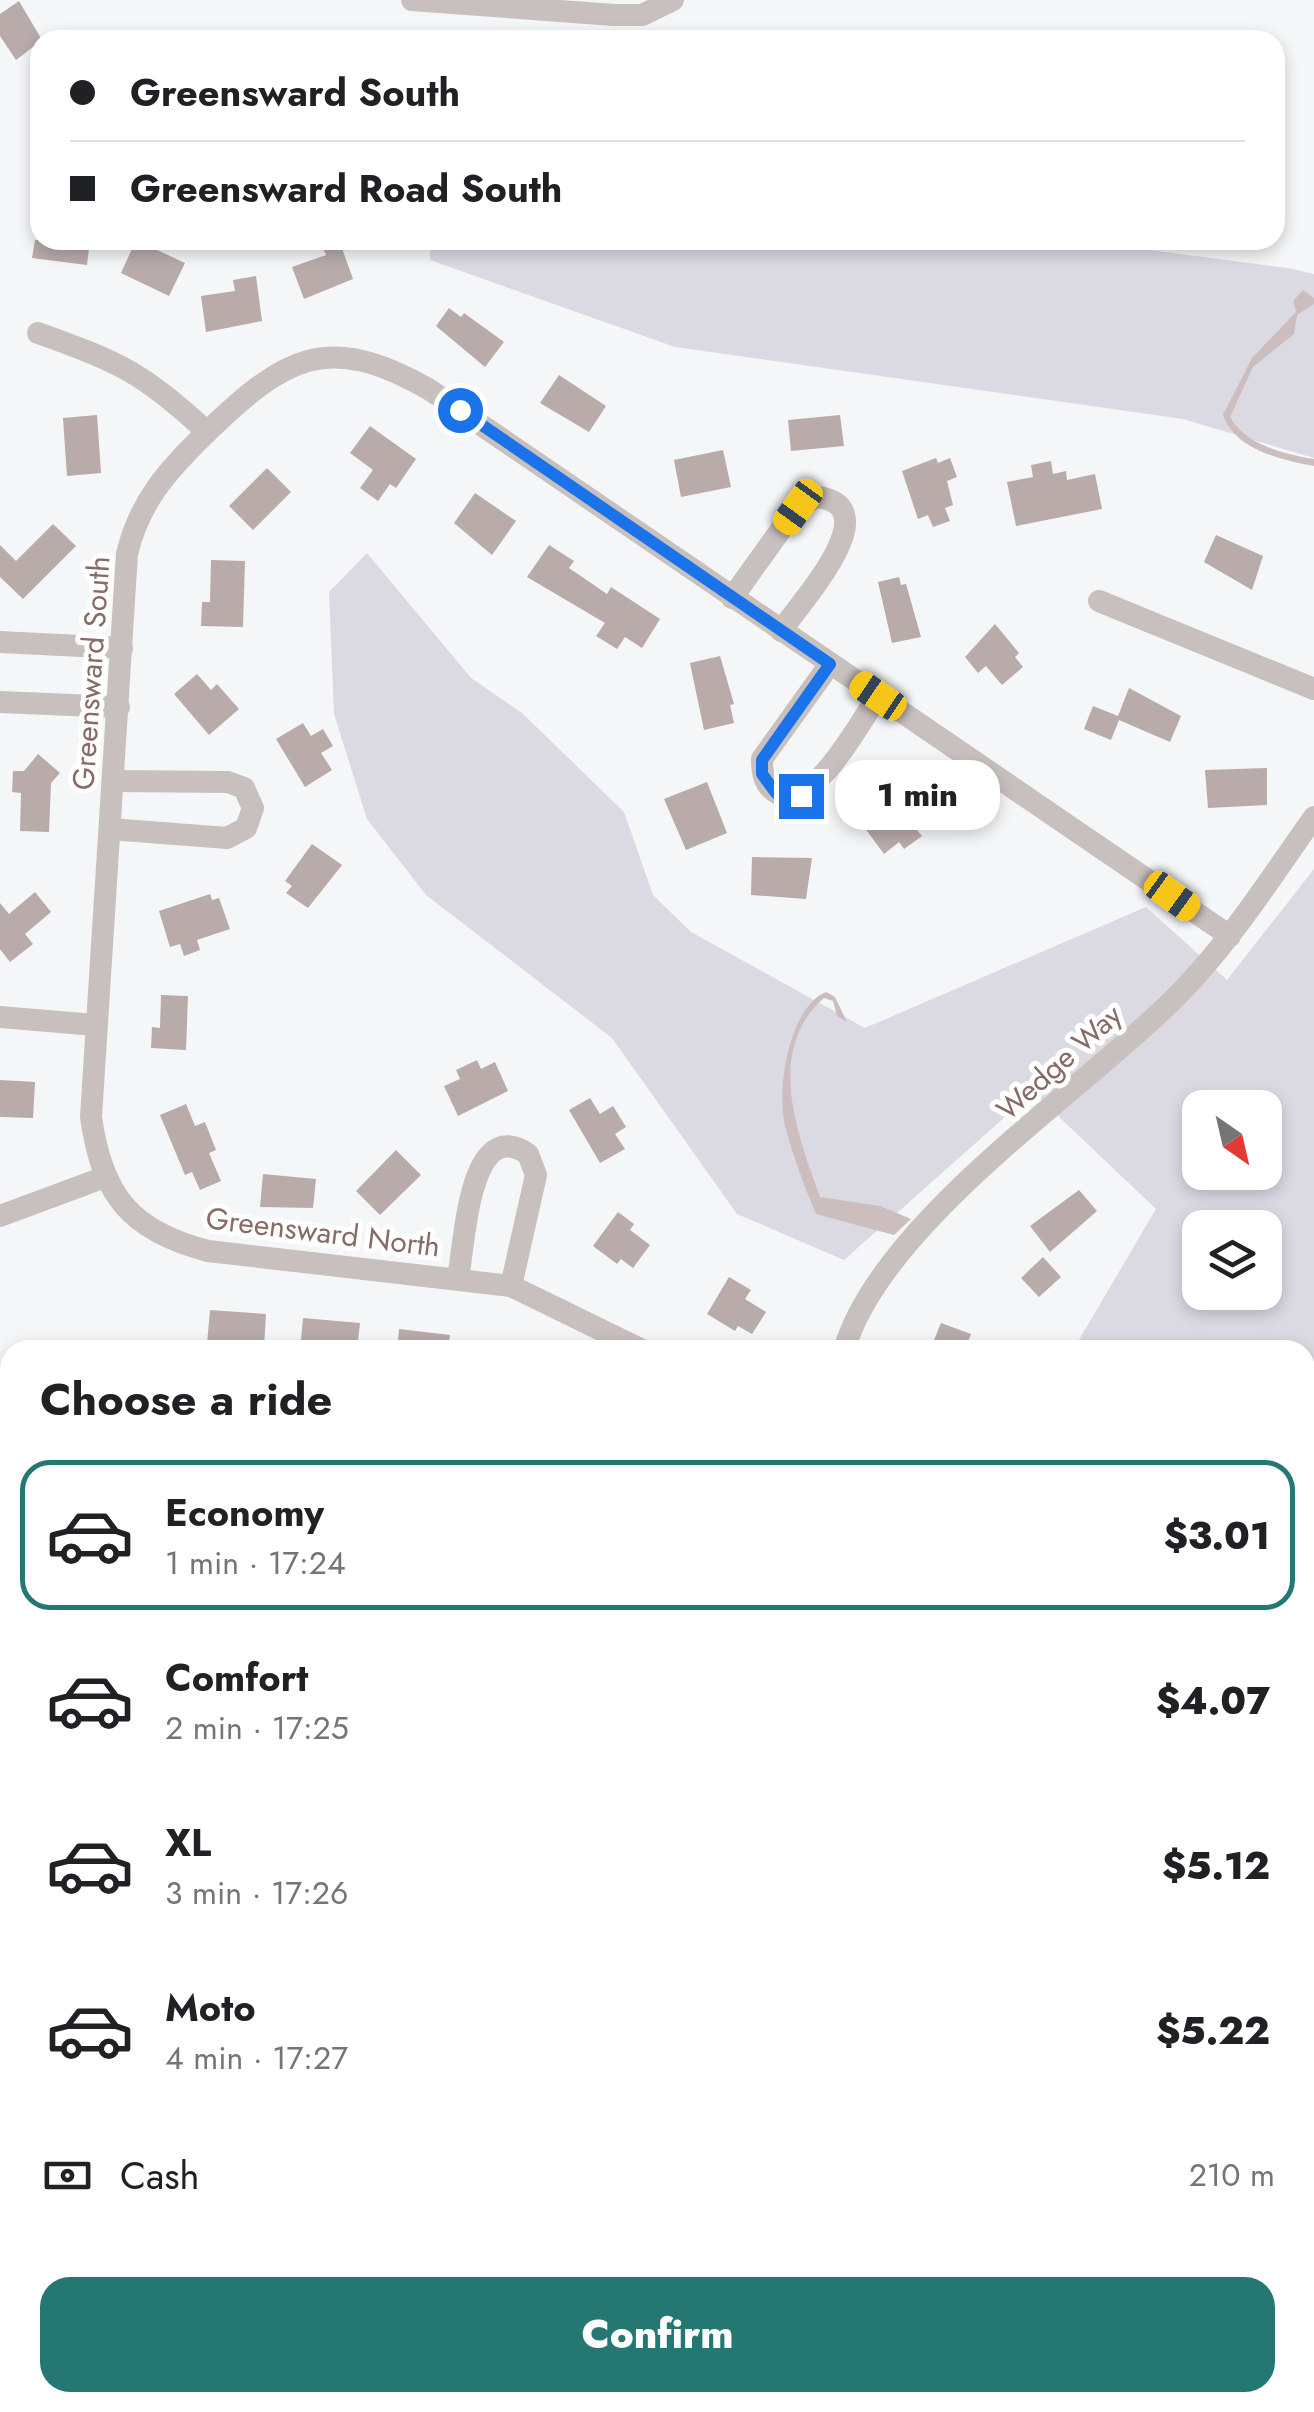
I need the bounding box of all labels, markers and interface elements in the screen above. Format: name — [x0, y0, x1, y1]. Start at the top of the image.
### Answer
text: Greensward South — [130, 65, 460, 120]
text: Greensward Road South — [130, 161, 562, 216]
route start — [438, 388, 483, 433]
car — [768, 474, 828, 540]
street label: Greensward South — [61, 555, 121, 791]
car — [845, 667, 911, 725]
callout: 1 min — [836, 761, 1001, 831]
text: 1 min — [877, 772, 958, 818]
route end — [779, 774, 824, 819]
car — [1139, 866, 1205, 926]
street label: Wedge Way — [987, 993, 1132, 1130]
north arrow — [1182, 1090, 1282, 1190]
map controls — [1182, 1090, 1282, 1310]
street label: Greensward North — [203, 1196, 443, 1268]
button: layers — [1182, 1210, 1282, 1310]
text: Choose a ride — [40, 1367, 332, 1432]
text: Economy — [165, 1485, 324, 1540]
icon: car — [45, 1490, 135, 1580]
text: $3.01 — [1164, 1508, 1270, 1563]
text: 1 min · 17:24 — [165, 1540, 346, 1586]
text: Comfort — [165, 1650, 308, 1705]
icon: car — [45, 1655, 135, 1745]
text: $4.07 — [1156, 1673, 1270, 1728]
text: 2 min · 17:25 — [165, 1705, 349, 1751]
text: XL — [165, 1815, 211, 1870]
icon: car — [45, 1820, 135, 1910]
text: $5.12 — [1162, 1838, 1270, 1893]
text: 3 min · 17:26 — [165, 1870, 348, 1916]
text: Moto — [165, 1980, 256, 2035]
icon: car — [45, 1985, 135, 2075]
text: $5.22 — [1156, 2003, 1270, 2058]
text: 4 min · 17:27 — [165, 2035, 348, 2081]
icon: cash — [40, 2148, 95, 2203]
text: Cash — [120, 2148, 200, 2203]
text: 210 m — [1189, 2152, 1275, 2198]
button: Confirm — [40, 2277, 1275, 2392]

